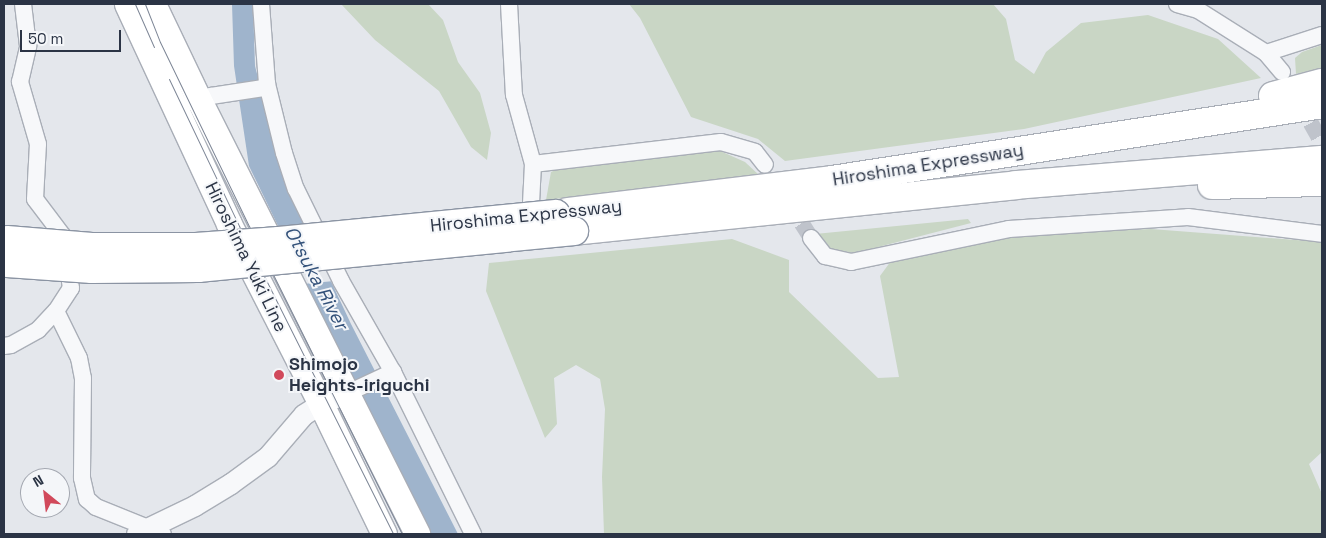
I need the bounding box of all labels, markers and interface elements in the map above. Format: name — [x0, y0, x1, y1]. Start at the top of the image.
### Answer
scale bar — [22, 20, 124, 52]
text: 50 m — [28, 29, 63, 48]
street label: Hiroshima Expressway — [831, 139, 1025, 191]
street label: Hiroshima Yuki Line — [200, 178, 292, 336]
street label: Hiroshima Expressway — [429, 195, 623, 237]
water label: Otsuka River — [279, 222, 353, 334]
place label: Shimojo Heights-iriguchi — [289, 354, 429, 396]
marker: Shimojo Heights-iriguchi — [273, 369, 285, 381]
north arrow — [20, 468, 70, 518]
text: N — [30, 471, 47, 491]

